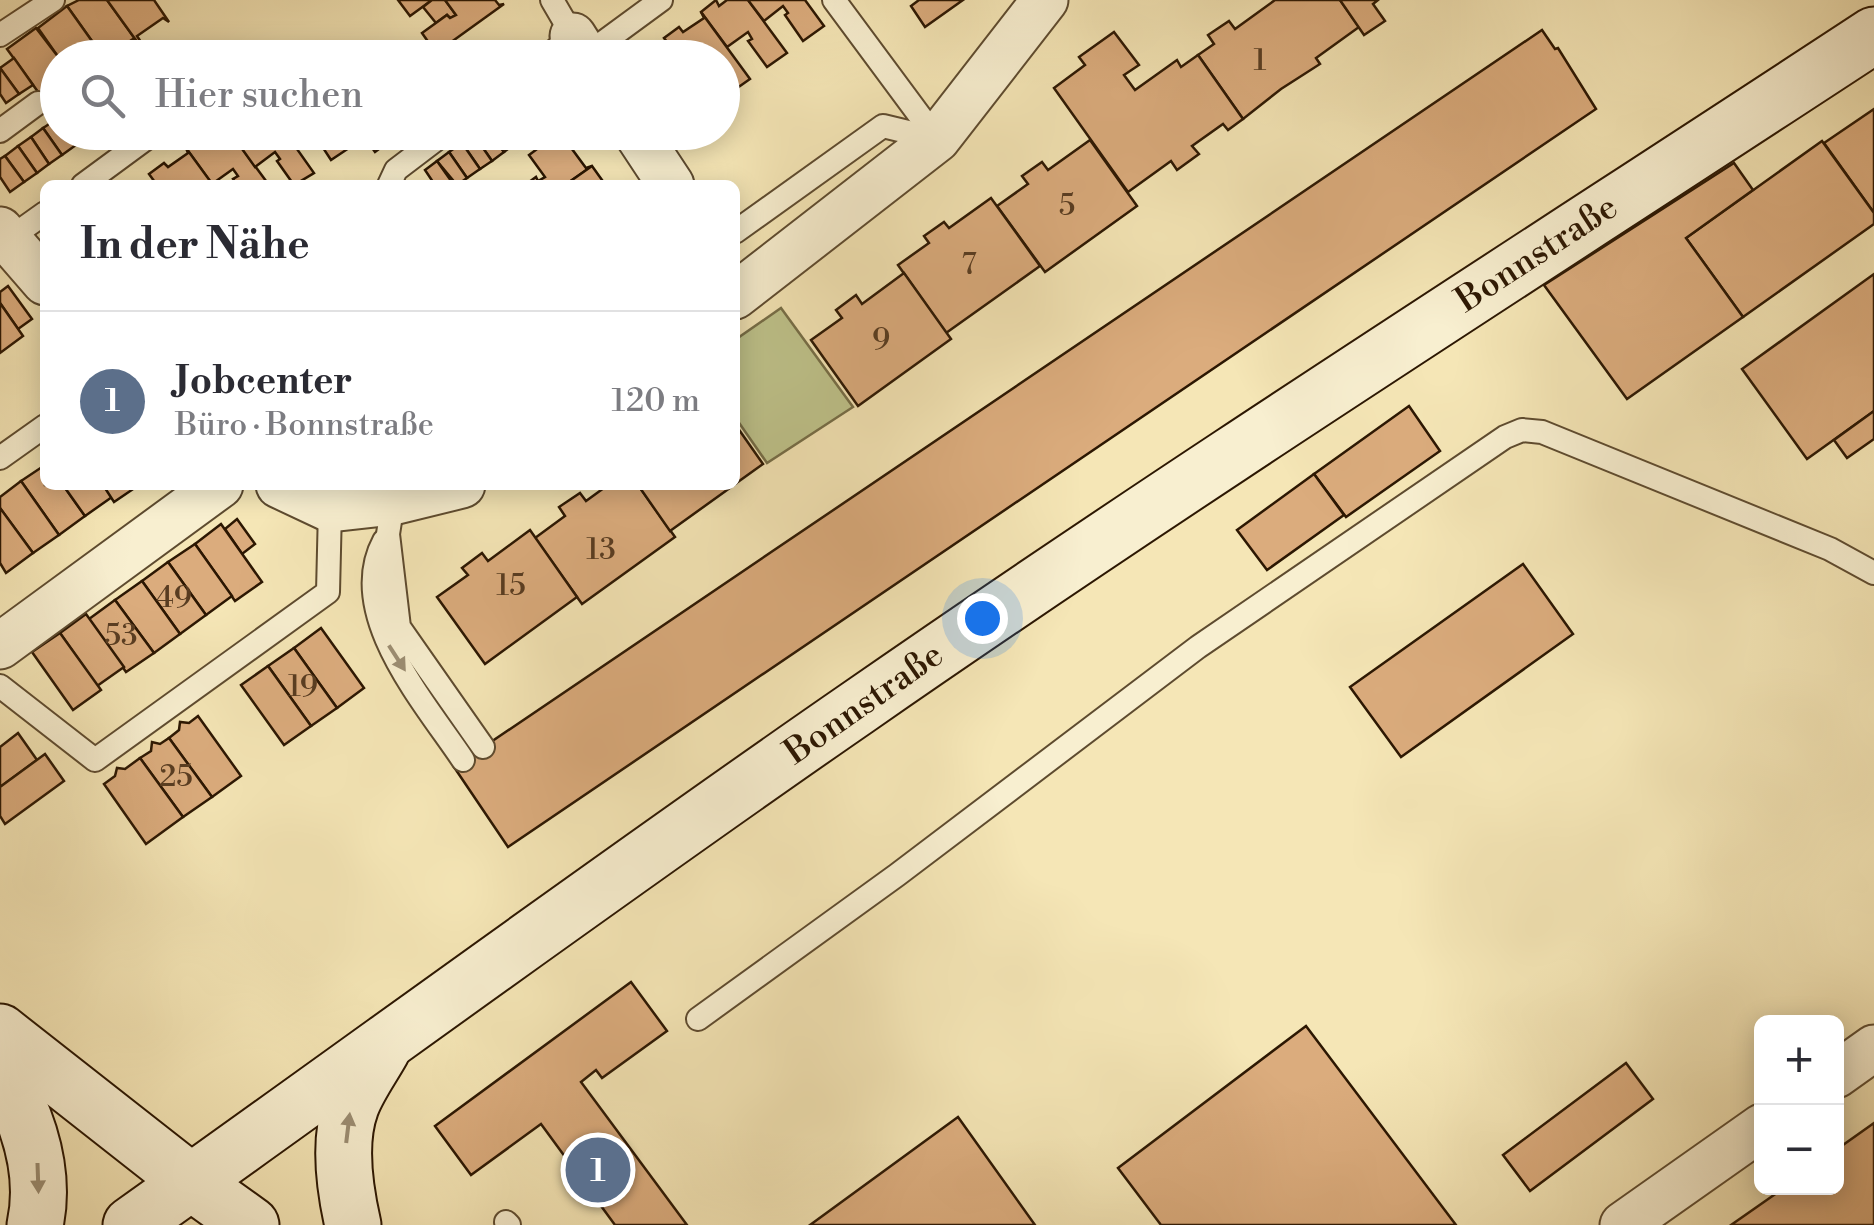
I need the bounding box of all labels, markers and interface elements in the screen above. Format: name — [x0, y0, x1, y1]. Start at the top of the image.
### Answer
search box — [40, 40, 740, 150]
house number: 1 — [1254, 42, 1267, 80]
icon: search — [75, 68, 130, 123]
text: Hier suchen — [155, 72, 363, 119]
street label: Bonnstraße — [1447, 186, 1626, 323]
house number: 5 — [1059, 187, 1075, 225]
text: In der Nähe — [80, 219, 310, 272]
house number: 7 — [961, 246, 977, 284]
house number: 9 — [872, 321, 890, 359]
text: Jobcenter — [175, 358, 353, 405]
text: 1 — [105, 381, 120, 421]
text: 120 m — [611, 381, 700, 421]
text: Büro · Bonnstraße — [175, 405, 434, 445]
house number: 13 — [586, 531, 616, 569]
house number: 15 — [496, 567, 526, 605]
house number: 49 — [156, 579, 192, 617]
your location — [957, 593, 1008, 644]
house number: 53 — [104, 617, 138, 655]
street label: Bonnstraße — [775, 634, 952, 775]
one-way arrow — [387, 645, 405, 672]
house number: 19 — [288, 668, 318, 706]
house number: 25 — [159, 758, 193, 796]
map controls — [1754, 1015, 1844, 1195]
button: + — [1754, 1015, 1844, 1105]
button: − — [1754, 1105, 1844, 1195]
one-way arrow — [340, 1112, 356, 1144]
pin: 1 — [566, 1132, 630, 1208]
one-way arrow — [30, 1163, 46, 1195]

